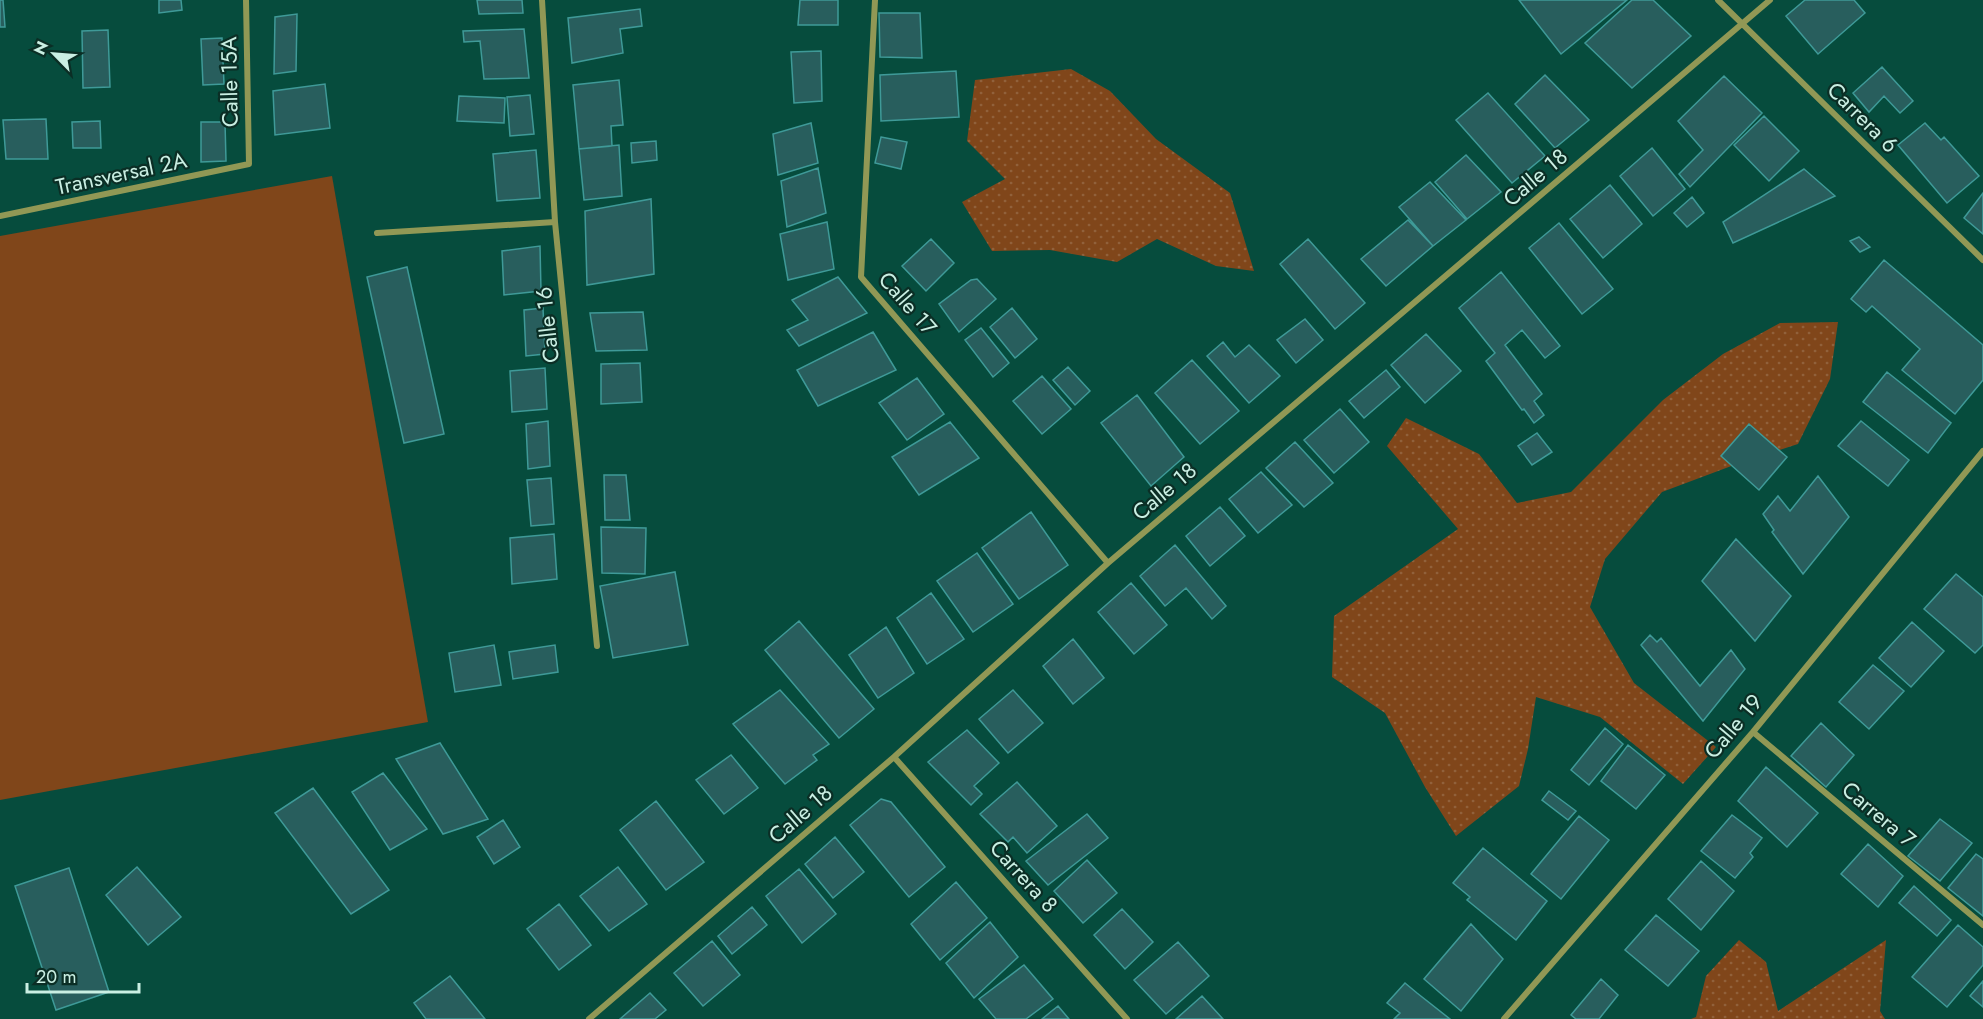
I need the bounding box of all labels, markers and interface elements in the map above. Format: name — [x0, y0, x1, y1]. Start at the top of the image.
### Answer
north arrow — [24, 24, 84, 84]
street label: Calle 15A — [212, 36, 246, 128]
text: N — [28, 37, 54, 58]
street label: Carrera 6 — [1820, 74, 1906, 160]
street label: Calle 18 — [1496, 140, 1574, 214]
street label: Transversal 2A — [52, 143, 190, 203]
street label: Calle 17 — [871, 264, 945, 342]
street label: Calle 16 — [527, 285, 567, 365]
street label: Calle 18 — [1125, 454, 1203, 528]
street label: Calle 19 — [1696, 686, 1770, 766]
street label: Carrera 7 — [1835, 773, 1923, 855]
street label: Calle 18 — [761, 777, 839, 851]
street label: Carrera 8 — [983, 832, 1065, 920]
scale bar — [27, 956, 140, 994]
text: 20 m — [36, 964, 76, 990]

